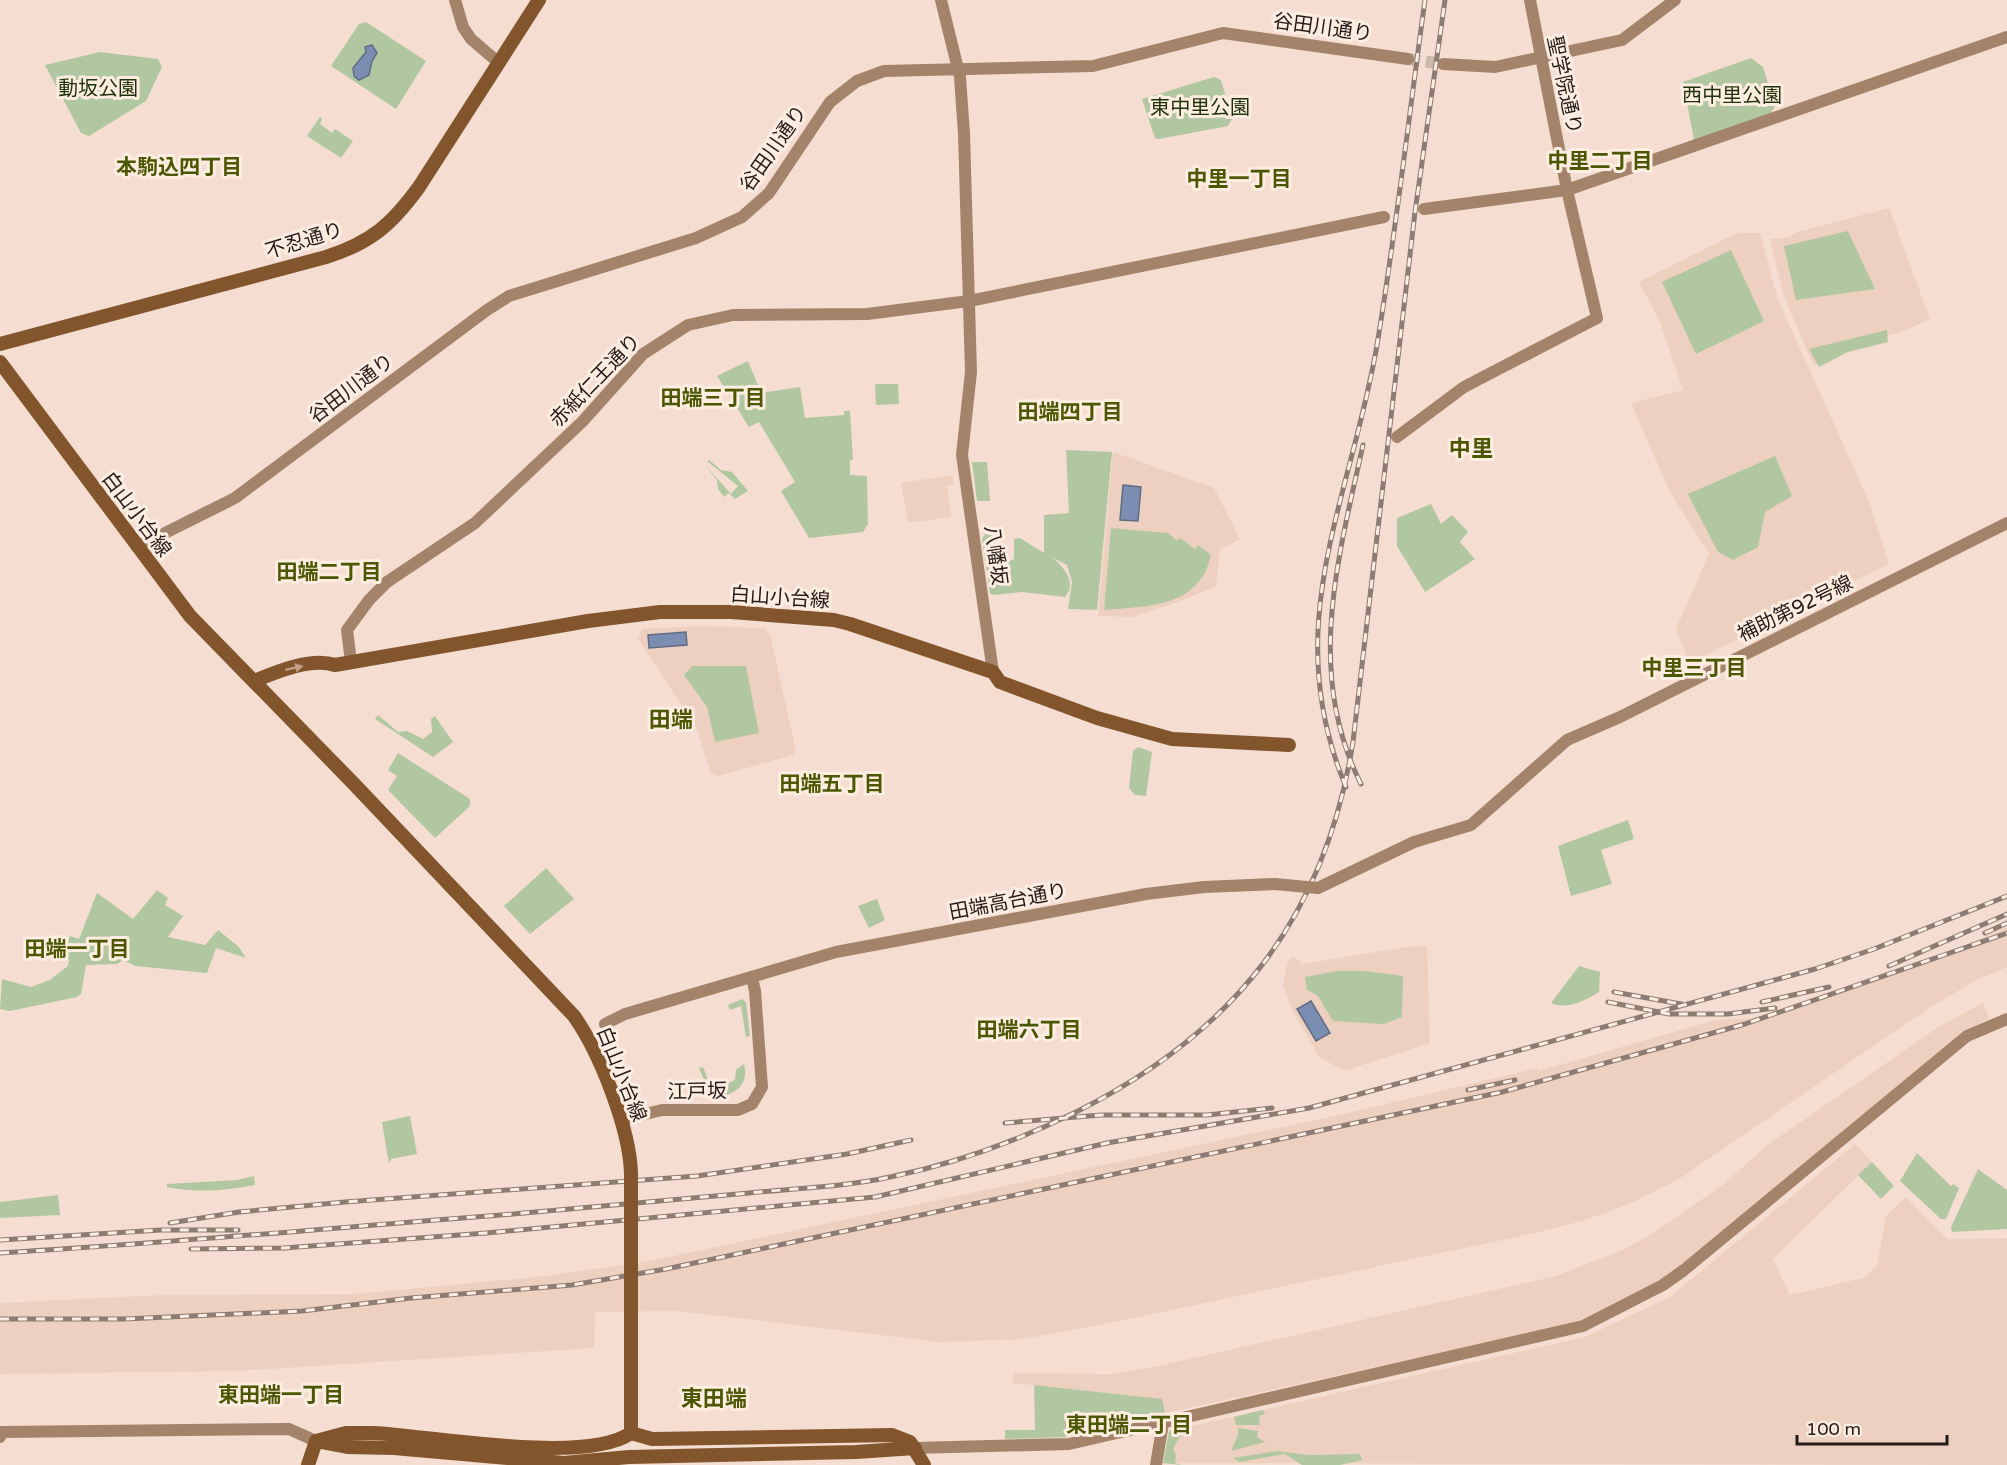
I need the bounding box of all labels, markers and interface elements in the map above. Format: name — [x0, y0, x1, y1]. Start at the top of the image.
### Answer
street label: 谷田川通り — [1272, 9, 1374, 47]
street label: 聖学院通り — [1542, 34, 1586, 137]
park label: 動坂公園 — [58, 77, 138, 101]
park label: 西中里公園 — [1682, 84, 1782, 108]
park label: 東中里公園 — [1150, 96, 1250, 120]
street label: 谷田川通り — [735, 101, 812, 196]
district label: 中里二丁目 — [1548, 149, 1653, 174]
district label: 本駒込四丁目 — [116, 155, 242, 180]
district label: 中里一丁目 — [1187, 167, 1292, 192]
street label: 不忍通り — [263, 218, 346, 264]
street label: 赤紙仁王通り — [545, 329, 646, 432]
street label: 谷田川通り — [304, 349, 399, 428]
district label: 田端三丁目 — [661, 386, 766, 411]
district label: 田端四丁目 — [1018, 400, 1123, 425]
district label: 中里 — [1449, 436, 1493, 462]
street label: 白山小台線 — [97, 467, 176, 562]
street label: 八幡坂 — [979, 524, 1011, 587]
district label: 田端二丁目 — [277, 560, 382, 585]
street label: 補助第92号線 — [1734, 571, 1857, 647]
street label: 白山小台線 — [729, 583, 831, 613]
district label: 中里三丁目 — [1642, 656, 1747, 681]
one-way arrow — [284, 663, 303, 672]
district label: 田端 — [649, 707, 693, 733]
district label: 田端五丁目 — [780, 772, 885, 797]
street label: 田端高台通り — [947, 879, 1069, 925]
district label: 田端一丁目 — [25, 937, 130, 962]
district label: 田端六丁目 — [977, 1018, 1082, 1043]
street label: 白山小台線 — [591, 1024, 651, 1125]
street label: 江戸坂 — [667, 1079, 727, 1105]
district label: 東田端一丁目 — [218, 1383, 344, 1408]
district label: 東田端 — [681, 1386, 747, 1412]
scale bar — [1797, 1408, 1947, 1446]
district label: 東田端二丁目 — [1066, 1413, 1192, 1438]
text: 100 m — [1806, 1418, 1861, 1440]

